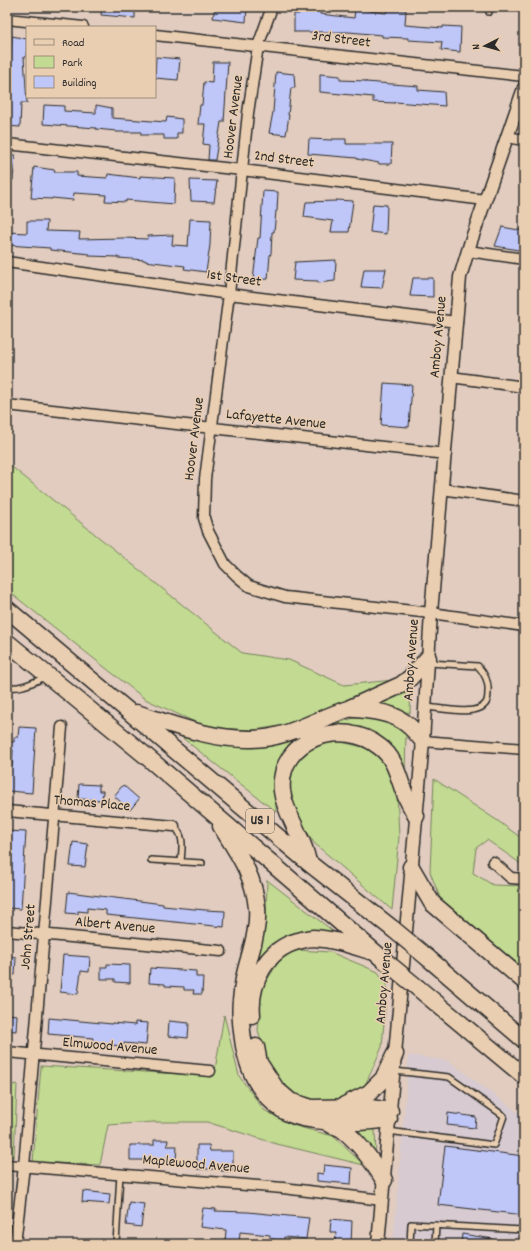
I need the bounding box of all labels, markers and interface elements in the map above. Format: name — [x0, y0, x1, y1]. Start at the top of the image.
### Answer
street label: 3rd Street — [310, 25, 372, 55]
legend — [26, 26, 156, 98]
north arrow — [465, 26, 505, 66]
text: Road — [62, 35, 84, 52]
text: N — [469, 43, 485, 50]
text: Park — [62, 55, 83, 72]
street label: Hoover Avenue — [218, 74, 250, 160]
text: Building — [62, 75, 97, 92]
street label: 2nd Street — [253, 145, 316, 175]
street label: 1st Street — [205, 264, 263, 294]
street label: Amboy Avenue — [424, 295, 454, 379]
street label: Hoover Avenue — [179, 396, 211, 482]
street label: Lafayette Avenue — [225, 404, 327, 436]
street label: Amboy Avenue — [398, 618, 426, 702]
street label: Thomas Place — [53, 790, 132, 818]
road number: US 1 — [246, 809, 274, 833]
street label: John Street — [15, 903, 43, 971]
street label: Albert Avenue — [74, 912, 156, 940]
street label: Amboy Avenue — [370, 941, 400, 1025]
street label: Elmwood Avenue — [62, 1032, 159, 1062]
street label: Maplewood Avenue — [142, 1149, 251, 1181]

